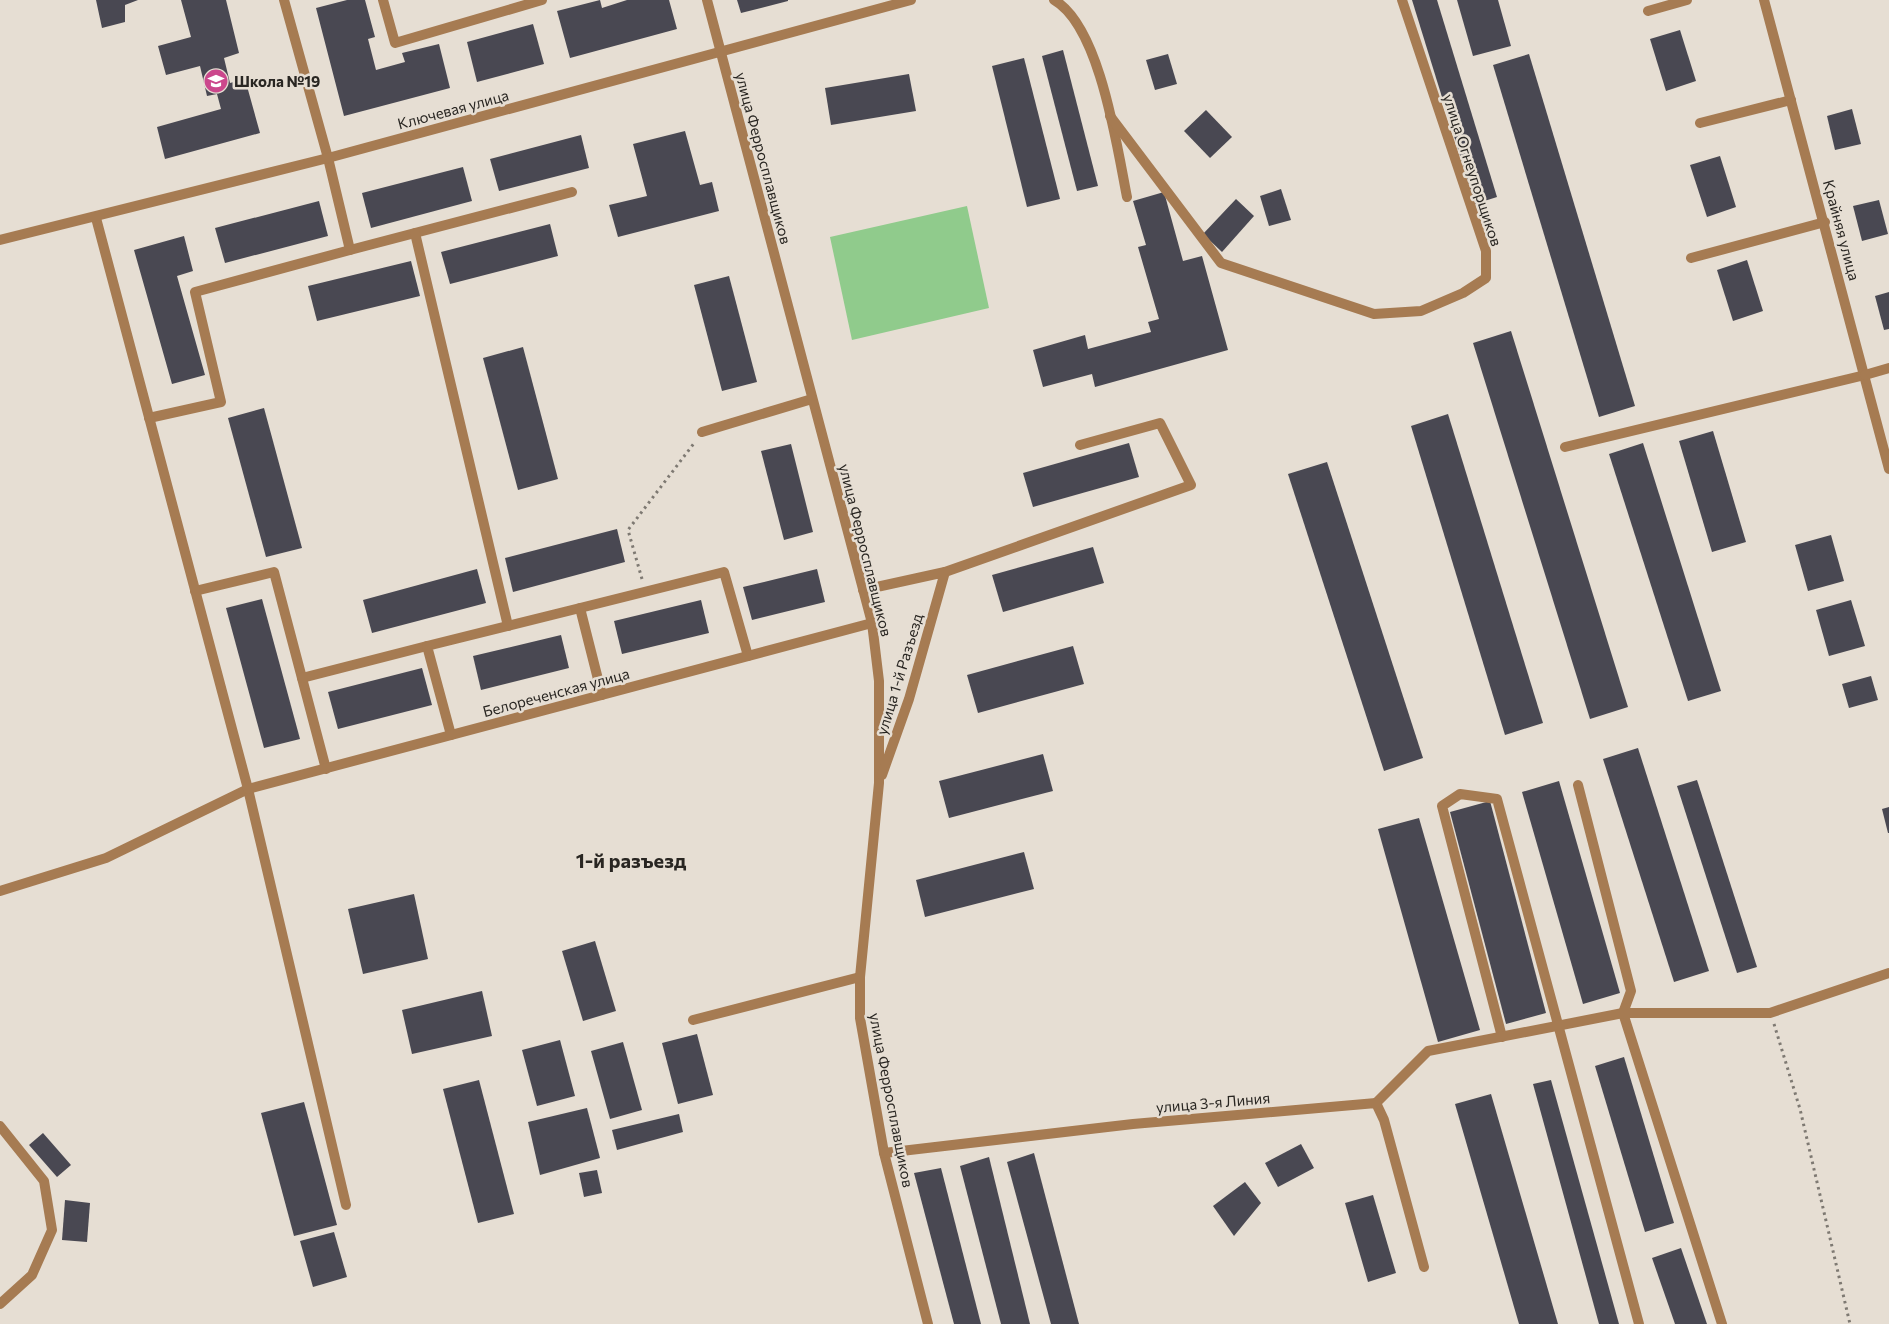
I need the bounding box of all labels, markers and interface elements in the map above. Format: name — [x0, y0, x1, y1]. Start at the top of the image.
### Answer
school or university icon: Школа №19 — [203, 68, 229, 94]
street label: улица Ферросплавщиков — [732, 70, 796, 246]
place label: Школа №19 — [234, 72, 320, 90]
street label: Ключевая улица — [395, 85, 511, 133]
street label: улица Огнеупорщиков — [1440, 92, 1506, 248]
street label: Крайняя улица — [1820, 178, 1864, 282]
street label: улица Ферросплавщиков — [836, 462, 896, 638]
street label: улица 1-й Разъезд — [872, 611, 926, 737]
street label: Белореченская улица — [481, 664, 631, 720]
district label: 1-й разъезд — [576, 848, 687, 872]
street label: улица Ферросплавщиков — [866, 1011, 918, 1189]
street label: улица 3-я Линия — [1155, 1088, 1271, 1116]

